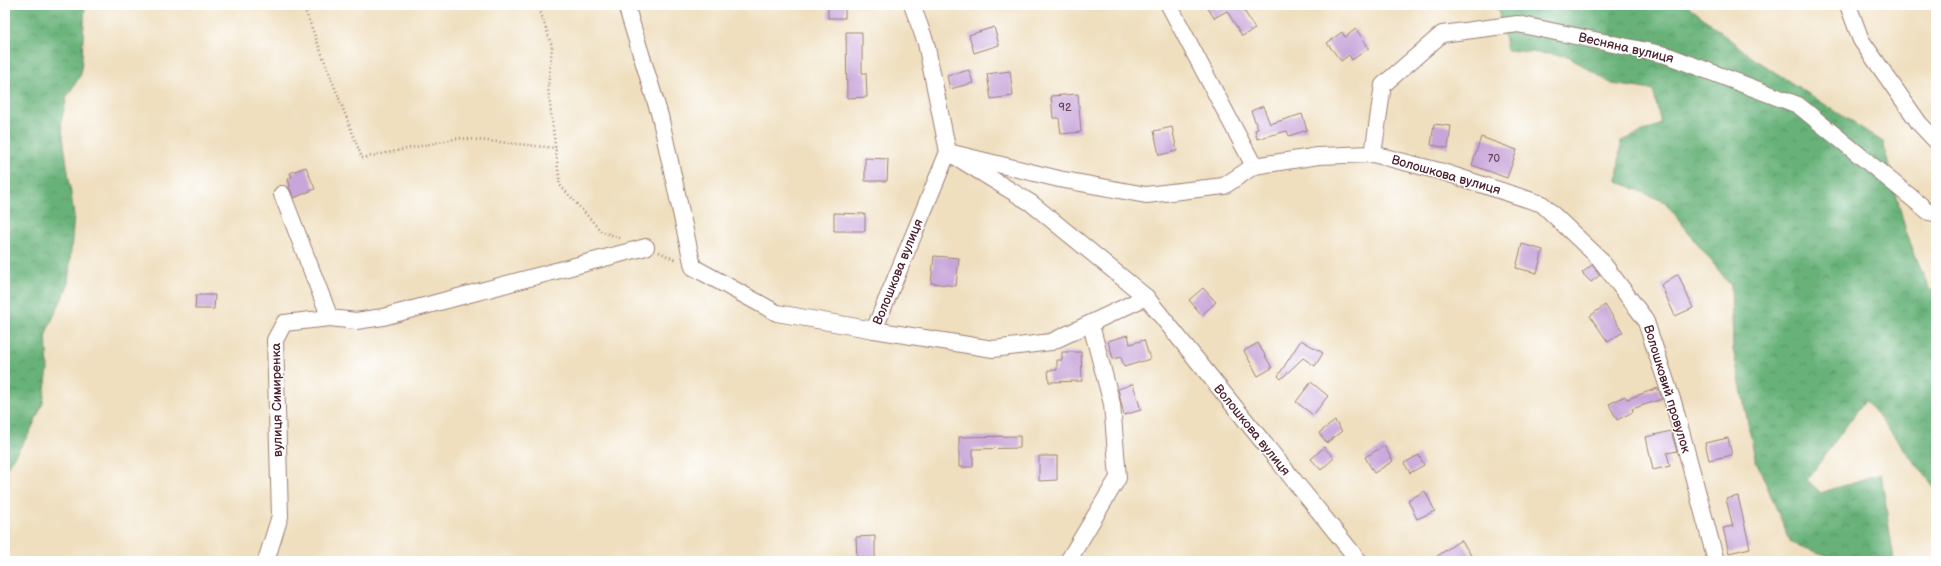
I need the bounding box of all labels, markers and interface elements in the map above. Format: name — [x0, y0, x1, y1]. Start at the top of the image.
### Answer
street label: Весняна вулиця — [1577, 29, 1675, 67]
house number: 92 — [1059, 101, 1072, 114]
street label: Волошкова вулиця — [1390, 152, 1502, 198]
house number: 70 — [1488, 152, 1500, 165]
street label: Волошкова вулиця — [869, 217, 927, 327]
street label: Волошковий провулок — [1640, 323, 1694, 455]
street label: вулиця Симиренка — [268, 343, 286, 457]
street label: Волошкова вулиця — [1210, 381, 1294, 479]

